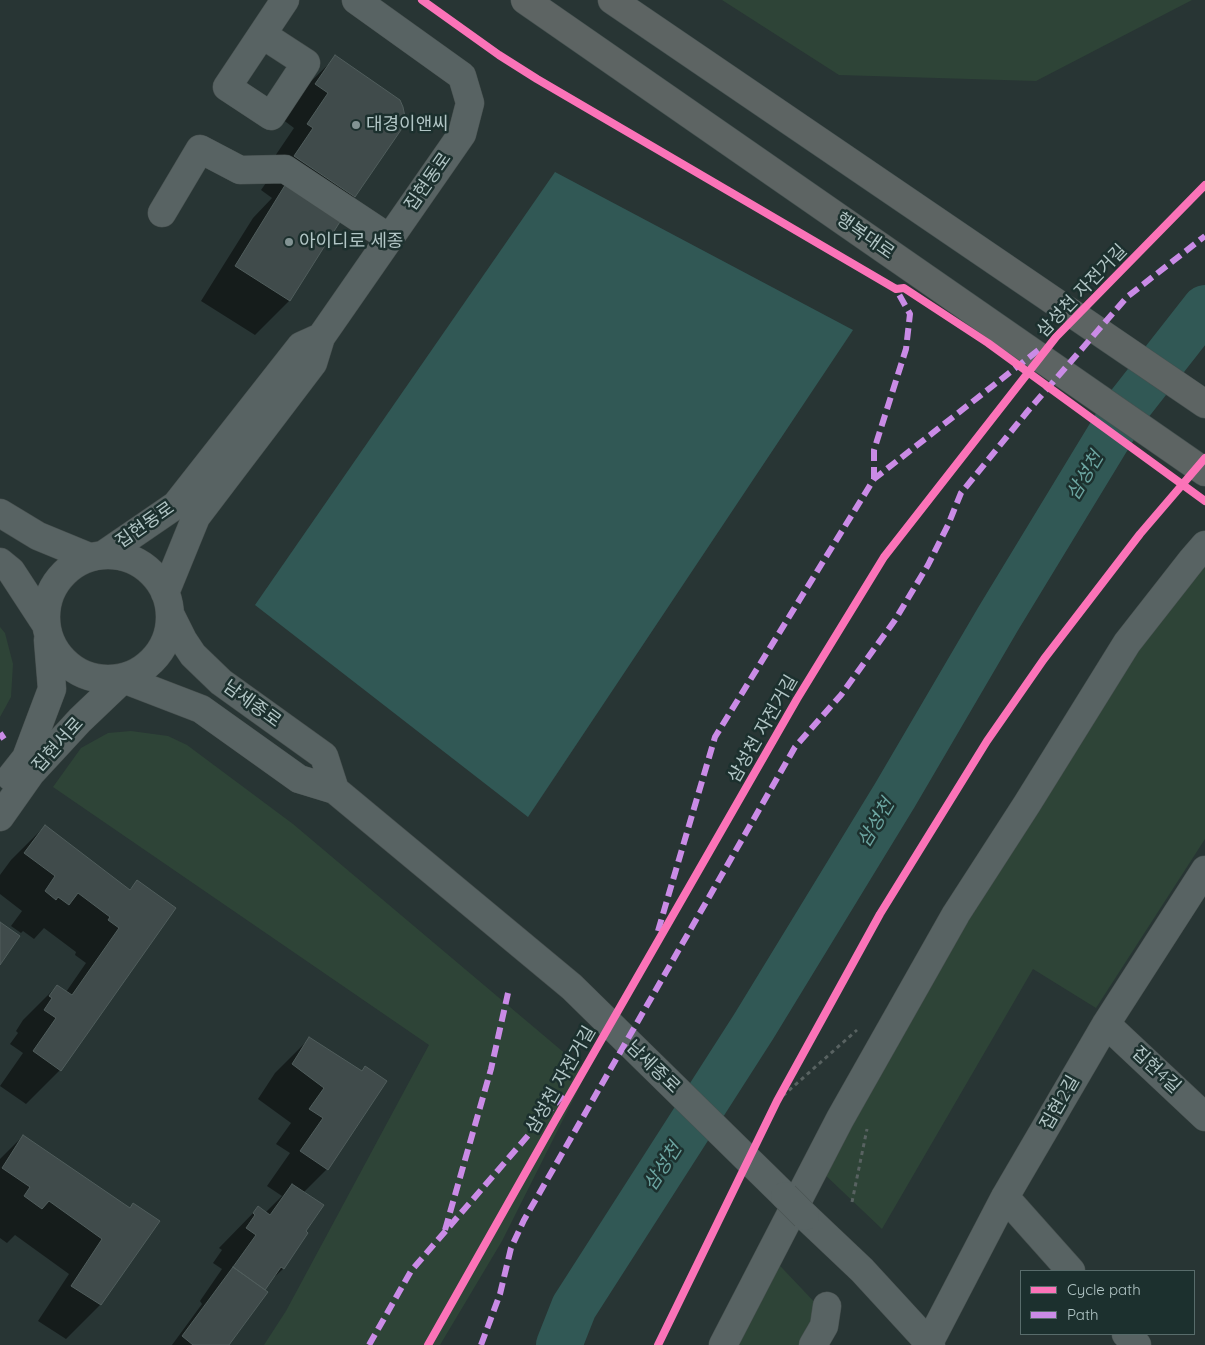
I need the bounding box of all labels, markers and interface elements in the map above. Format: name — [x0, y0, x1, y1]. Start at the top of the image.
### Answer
place label: 대경이앤씨 — [366, 114, 449, 136]
marker: 대경이앤씨 — [350, 119, 362, 131]
street label: 집현동로 — [400, 149, 456, 215]
street label: 행복대로 — [832, 208, 898, 264]
place label: 아이디로 세종 — [299, 231, 403, 253]
marker: 아이디로 세종 — [283, 236, 295, 248]
street label: 삼성천 자전거길 — [1032, 240, 1132, 342]
water label: 삼성천 — [1062, 448, 1108, 504]
street label: 집현동로 — [112, 497, 178, 553]
street label: 삼성천 자전거길 — [723, 671, 803, 787]
street label: 남세종로 — [219, 676, 285, 732]
street label: 집현서로 — [28, 713, 88, 777]
water label: 삼성천 — [853, 795, 899, 851]
street label: 삼성천 자전거길 — [521, 1022, 601, 1138]
street label: 남세종로 — [622, 1036, 684, 1098]
street label: 집현4길 — [1127, 1042, 1185, 1098]
street label: 집현2길 — [1036, 1072, 1084, 1134]
water label: 삼성천 — [639, 1139, 687, 1195]
legend — [1020, 1270, 1195, 1335]
text: Cycle path — [1067, 1280, 1141, 1299]
text: Path — [1067, 1305, 1099, 1324]

